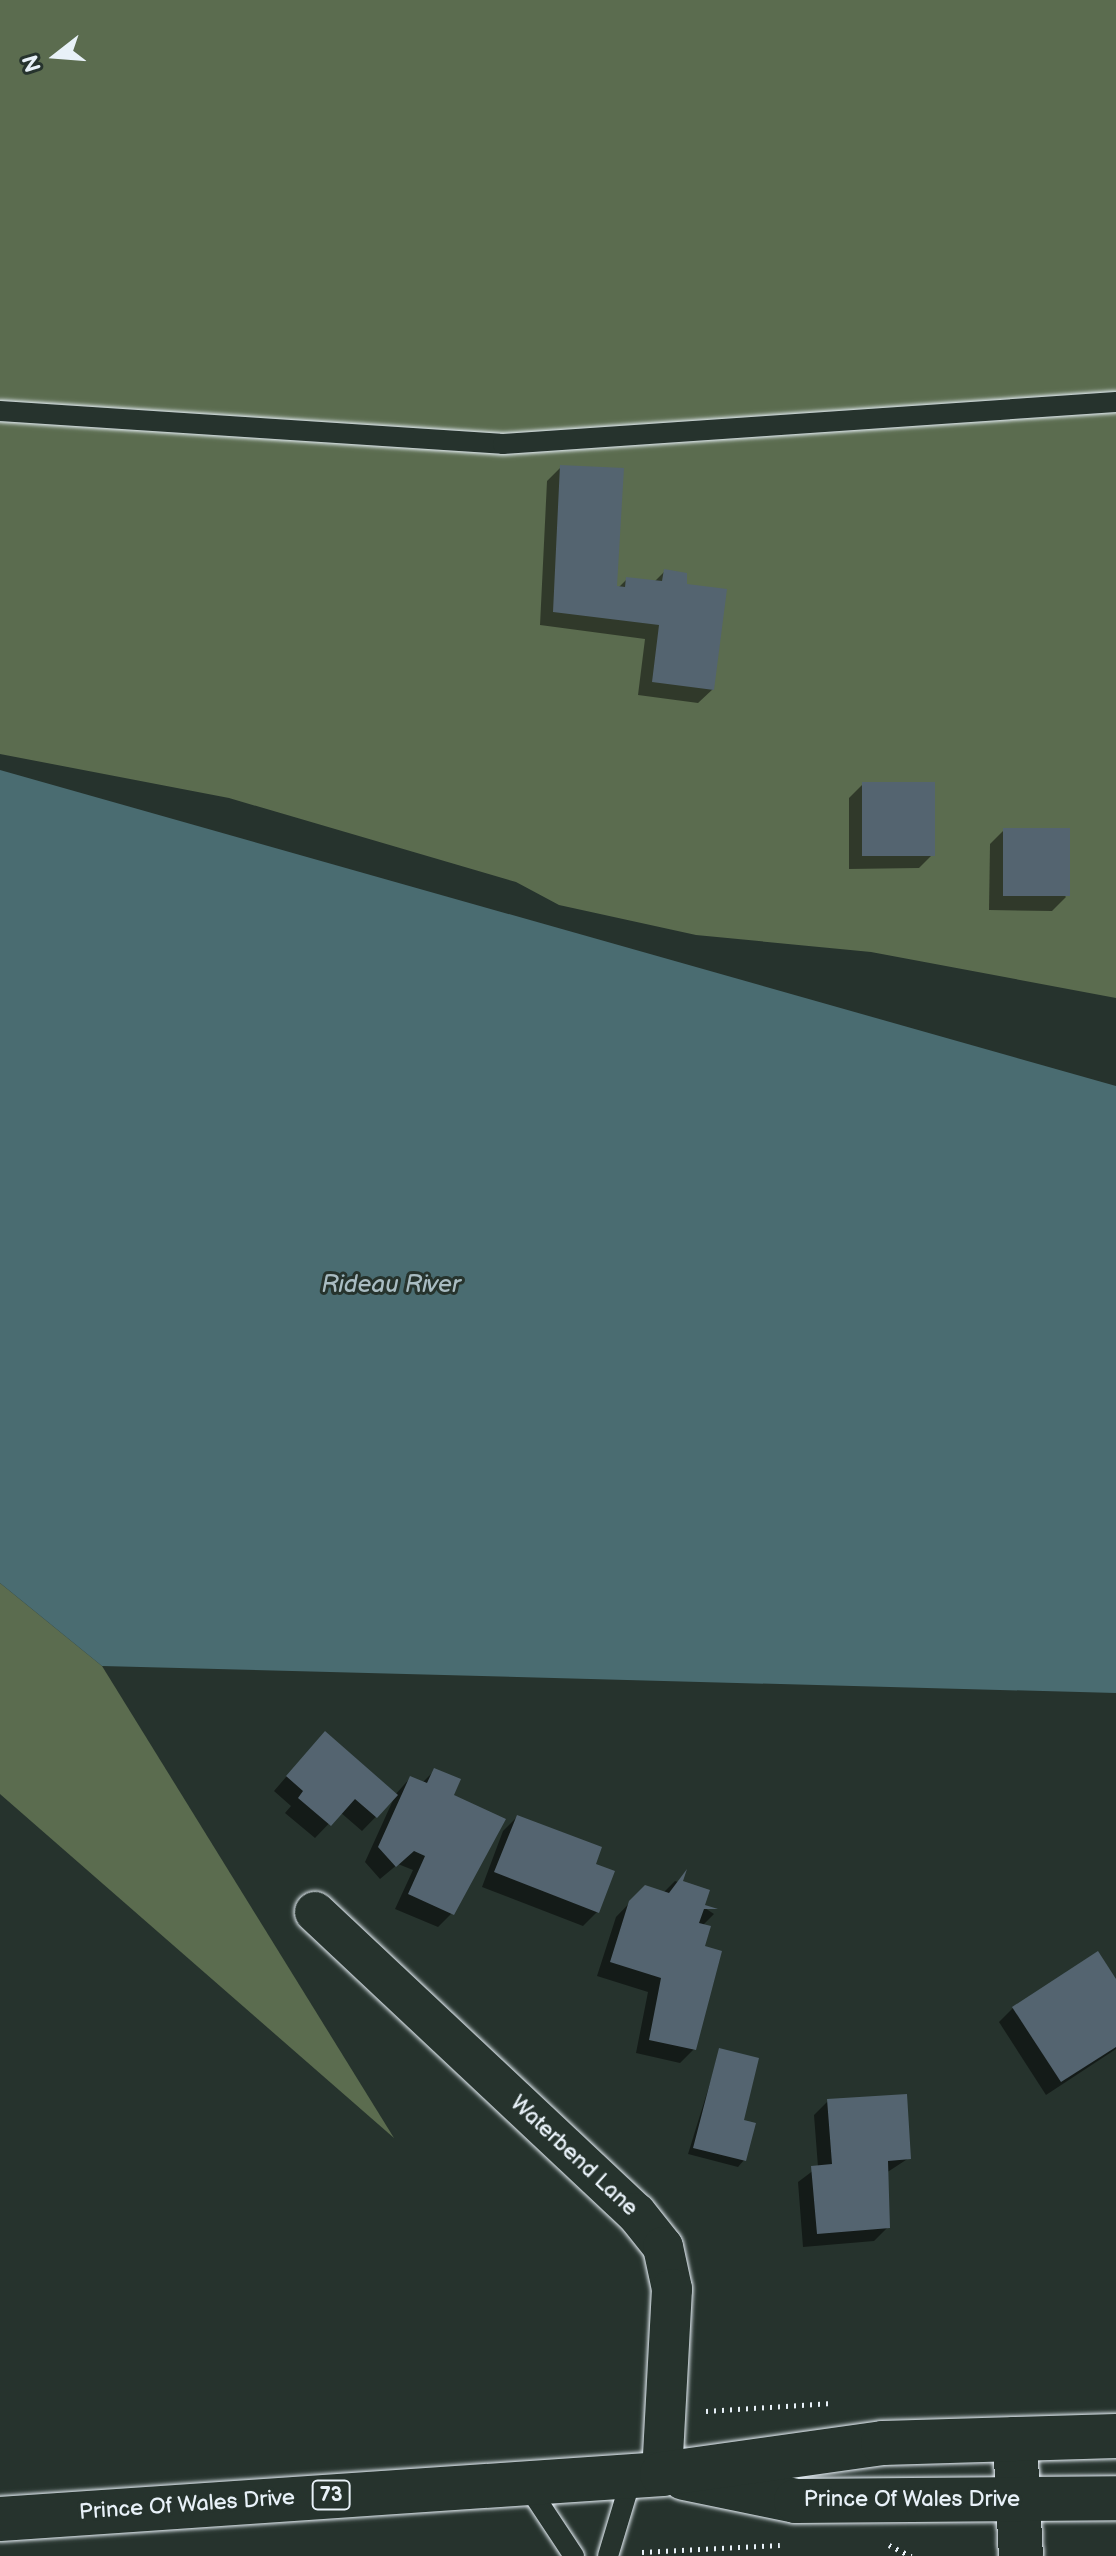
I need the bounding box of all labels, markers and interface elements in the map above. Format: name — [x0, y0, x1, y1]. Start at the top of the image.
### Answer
north arrow — [16, 16, 96, 96]
text: N — [17, 51, 48, 75]
water label: Rideau River — [321, 1271, 461, 1299]
street label: Waterbend Lane — [505, 2090, 643, 2222]
road number: 73 — [311, 2479, 351, 2511]
street label: Prince Of Wales Drive — [78, 2484, 296, 2526]
street label: Prince Of Wales Drive — [803, 2487, 1021, 2513]

